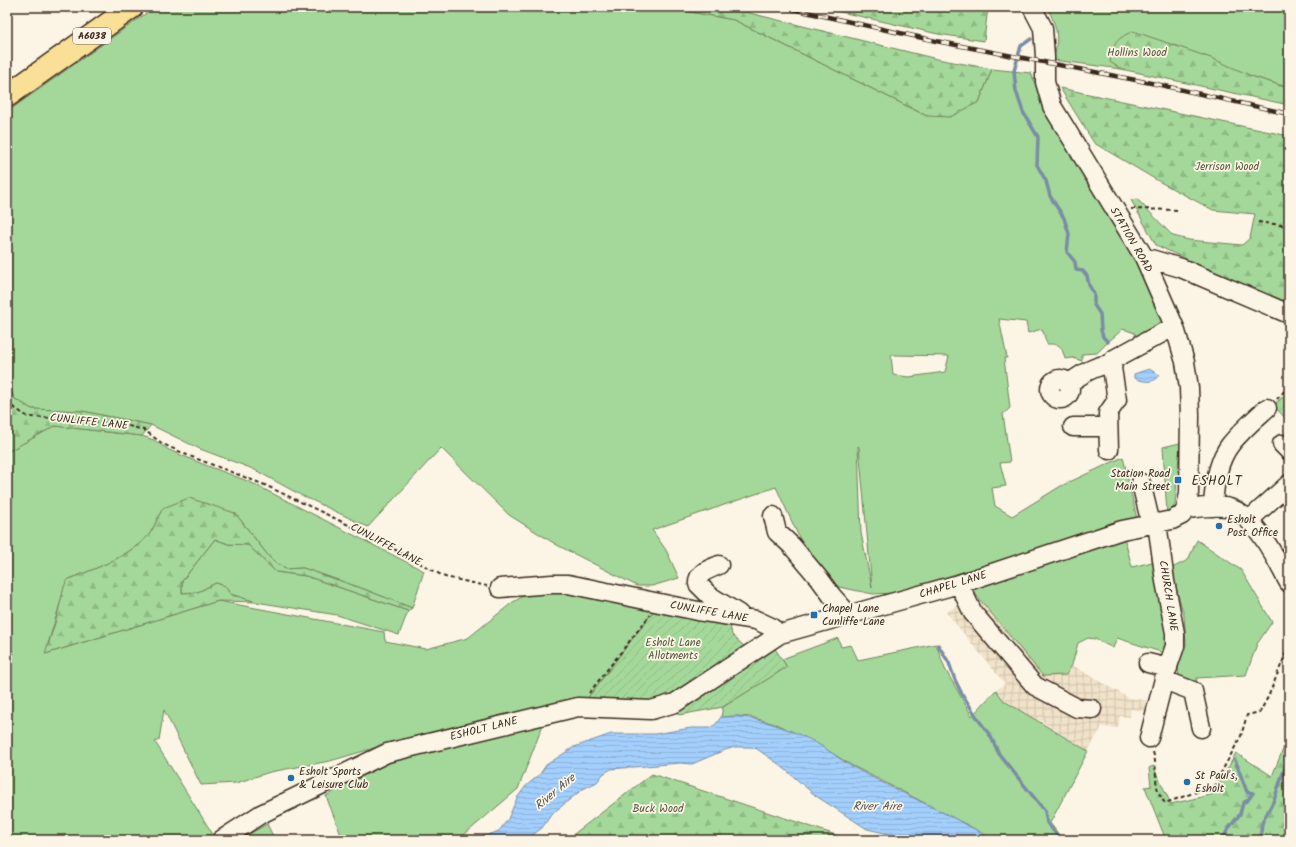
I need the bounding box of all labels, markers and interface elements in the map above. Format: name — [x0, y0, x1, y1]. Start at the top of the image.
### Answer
road number: A6038 — [73, 28, 111, 44]
park label: Hollins Wood — [1107, 44, 1167, 62]
park label: Jerrison Wood — [1195, 158, 1260, 176]
street label: STATION ROAD — [1105, 204, 1157, 276]
street label: CUNLIFFE LANE — [49, 409, 130, 435]
place label: Station Road Main Street — [1111, 465, 1171, 496]
district label: ESHOLT — [1191, 471, 1243, 492]
marker: Station Road Main Street — [1173, 475, 1183, 485]
place label: Esholt Post Office — [1227, 511, 1278, 542]
street label: CUNLIFFE LANE — [347, 519, 426, 572]
marker: Esholt Post Office — [1214, 521, 1224, 531]
street label: CHURCH LANE — [1153, 559, 1183, 633]
street label: CHAPEL LANE — [917, 566, 990, 604]
street label: CUNLIFFE LANE — [669, 596, 750, 628]
place label: Chapel Lane Cunliffe Lane — [822, 600, 885, 631]
marker: Chapel Lane Cunliffe Lane — [809, 610, 819, 620]
park label: Esholt Lane Allotments — [645, 634, 701, 665]
street label: ESHOLT LANE — [448, 712, 520, 746]
place label: Esholt Sports & Leisure Club — [299, 763, 368, 794]
place label: St Paul's, Esholt — [1195, 767, 1237, 798]
water label: River Aire — [530, 768, 581, 815]
marker: Esholt Sports & Leisure Club — [286, 773, 296, 783]
marker: St Paul's, Esholt — [1182, 777, 1192, 787]
water label: River Aire — [853, 797, 903, 816]
park label: Buck Wood — [633, 800, 684, 818]

